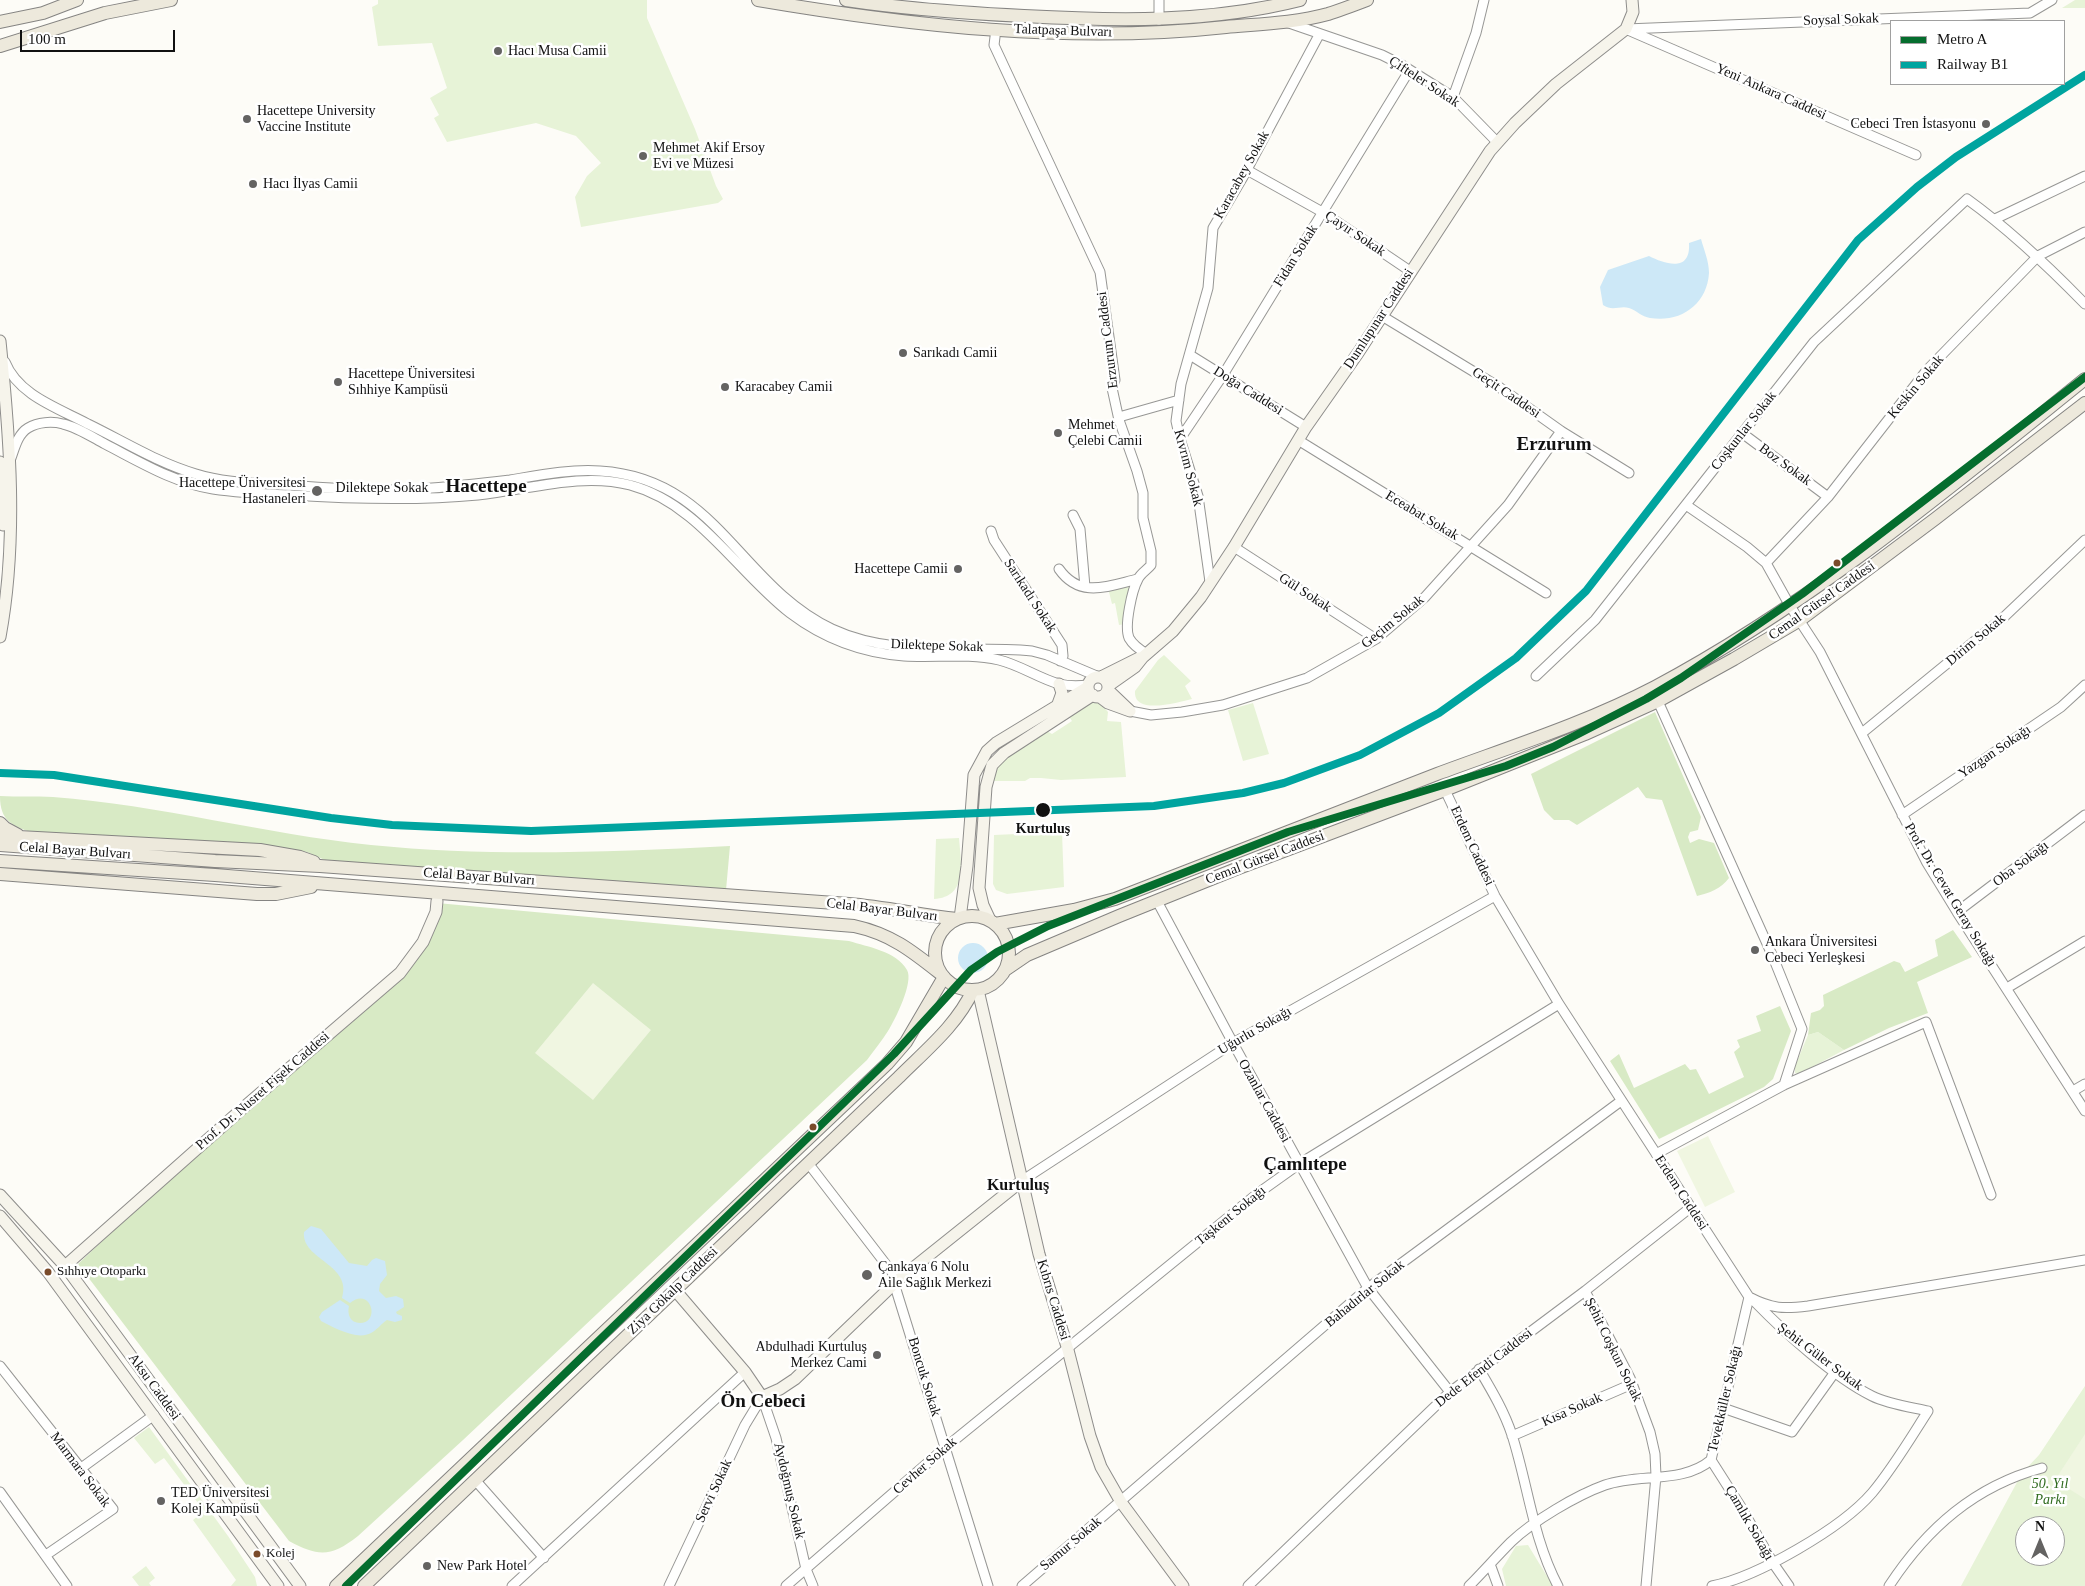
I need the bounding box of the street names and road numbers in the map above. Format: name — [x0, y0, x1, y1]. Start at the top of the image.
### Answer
street label: Soysal Sokak — [1803, 10, 1879, 30]
street label: Talatpaşa Bulvarı — [1014, 21, 1112, 41]
street label: Çifteler Sokak — [1385, 53, 1463, 111]
street label: Yeni Ankara Caddesi — [1713, 60, 1829, 124]
street label: Karacabey Sokak — [1211, 128, 1273, 222]
street label: Çayır Sokak — [1321, 208, 1389, 260]
street label: Fidan Sokak — [1270, 222, 1322, 290]
street label: Dumlupınar Caddesi — [1340, 266, 1418, 372]
street label: Erzurum Caddesi — [1094, 291, 1122, 389]
street label: Keskin Sokak — [1884, 352, 1948, 422]
street label: Doğa Caddesi — [1210, 363, 1286, 419]
street label: Geçit Caddesi — [1469, 364, 1543, 422]
street label: Coşkunlar Sokak — [1708, 388, 1780, 474]
street label: Kıvrım Sokak — [1170, 428, 1206, 508]
street label: Boz Sokak — [1755, 440, 1815, 490]
street label: Dilektepe Sokak — [336, 480, 428, 496]
street label: Eceabat Sokak — [1382, 487, 1462, 545]
street label: Sarıkadı Sokak — [1000, 556, 1060, 636]
street label: Cemal Gürsel Caddesi — [1766, 558, 1878, 644]
street label: Gül Sokak — [1275, 570, 1335, 616]
street label: Geçim Sokak — [1358, 592, 1428, 652]
street label: Dirim Sokak — [1943, 610, 2009, 670]
street label: Dilektepe Sokak — [890, 636, 984, 656]
street label: Yazgan Sokağı — [1956, 722, 2034, 782]
street label: Erdem Caddesi — [1446, 804, 1498, 888]
street label: Prof. Dr. Cevat Geray Sokağı — [1900, 820, 2000, 970]
street label: Cemal Gürsel Caddesi — [1203, 828, 1327, 888]
street label: Oba Sokağı — [1990, 838, 2052, 890]
street label: Celal Bayar Bulvarı — [19, 839, 131, 863]
street label: Celal Bayar Bulvarı — [423, 865, 535, 889]
street label: Celal Bayar Bulvarı — [825, 895, 939, 925]
street label: Uğurlu Sokağı — [1215, 1003, 1295, 1059]
street label: Prof. Dr. Nusret Fişek Caddesi — [193, 1028, 333, 1154]
street label: Ozanlar Caddesi — [1234, 1056, 1294, 1146]
street label: Erdem Caddesi — [1651, 1152, 1711, 1234]
street label: Taşkent Sokağı — [1192, 1182, 1270, 1250]
street label: Ziya Gökalp Caddesi — [624, 1244, 722, 1338]
street label: Bahadırlar Sokak — [1322, 1257, 1408, 1331]
street label: Kıbrıs Caddesi — [1033, 1258, 1073, 1342]
street label: Şehit Coşkun Sokak — [1581, 1295, 1645, 1405]
street label: Şehit Güler Sokak — [1774, 1319, 1866, 1395]
street label: Dede Efendi Caddesi — [1432, 1325, 1536, 1411]
street label: Boncuk Sokak — [904, 1335, 944, 1419]
street label: Tevekküller Sokağı — [1705, 1344, 1745, 1454]
street label: Aksu Caddesi — [124, 1350, 184, 1424]
street label: Kısa Sokak — [1539, 1389, 1605, 1431]
street label: Marmara Sokak — [46, 1429, 114, 1511]
street label: Cevher Sokak — [890, 1434, 960, 1498]
street label: Aydoğmuş Sokak — [770, 1441, 808, 1541]
street label: Servi Sokak — [692, 1457, 736, 1525]
street label: Çamlık Sokağı — [1721, 1483, 1777, 1563]
street label: Samur Sokak — [1037, 1513, 1105, 1575]

